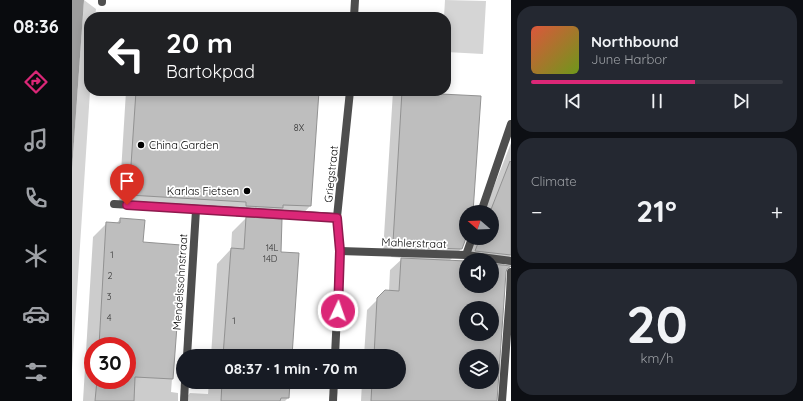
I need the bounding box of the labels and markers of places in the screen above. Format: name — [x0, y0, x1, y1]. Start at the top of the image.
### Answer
place label: China Garden — [149, 138, 219, 152]
marker: China Garden — [136, 140, 146, 150]
pin — [110, 164, 144, 205]
place label: Karlas Fietsen — [167, 184, 239, 198]
marker: Karlas Fietsen — [242, 186, 252, 196]

